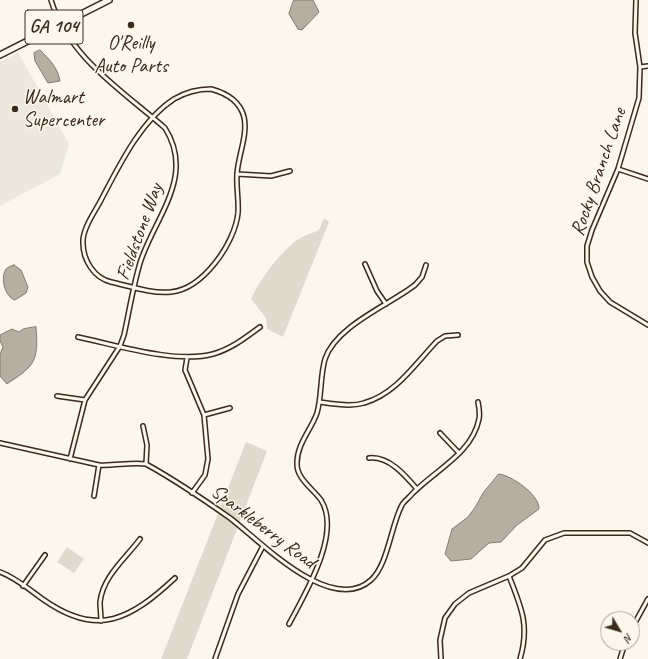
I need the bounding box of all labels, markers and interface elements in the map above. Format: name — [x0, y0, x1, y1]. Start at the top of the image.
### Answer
road number: GA 104 — [25, 10, 83, 44]
marker: O'Reilly Auto Parts — [126, 20, 136, 30]
place label: O'Reilly Auto Parts — [94, 32, 168, 79]
place label: Walmart Supercenter — [23, 86, 104, 133]
marker: Walmart Supercenter — [10, 104, 20, 114]
street label: Rocky Branch Lane — [566, 105, 632, 239]
street label: Fieldstone Way — [111, 180, 169, 284]
street label: Sparkleberry Road — [206, 480, 320, 574]
north arrow — [600, 611, 640, 651]
text: N — [621, 631, 636, 645]

